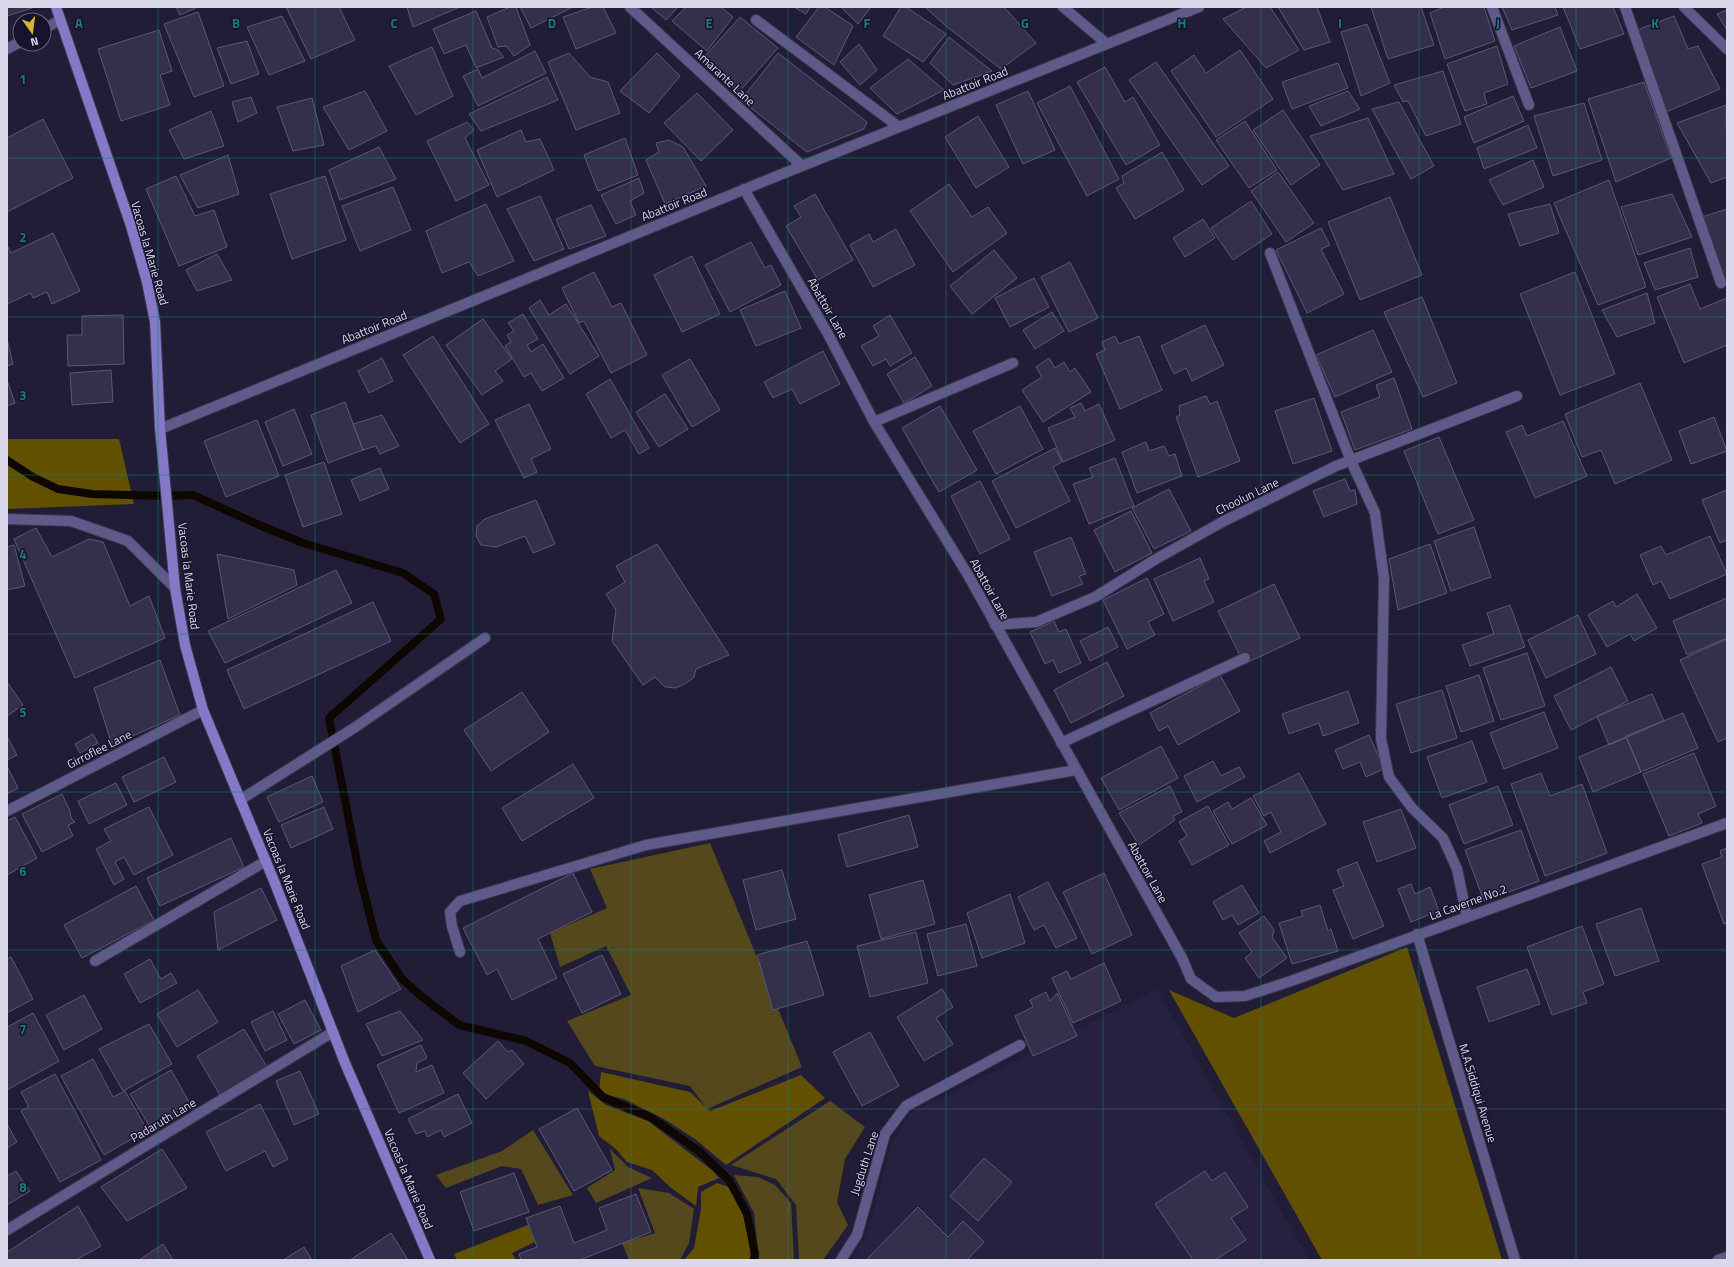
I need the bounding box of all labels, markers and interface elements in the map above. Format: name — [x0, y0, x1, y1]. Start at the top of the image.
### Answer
north arrow — [12, 12, 52, 52]
text: A — [75, 13, 83, 33]
text: B — [232, 13, 240, 33]
text: C — [390, 13, 398, 33]
text: D — [548, 13, 556, 33]
text: E — [705, 13, 713, 33]
text: F — [864, 13, 871, 33]
text: G — [1021, 13, 1029, 33]
text: H — [1178, 13, 1186, 33]
text: I — [1338, 13, 1342, 33]
text: J — [1496, 13, 1500, 33]
text: K — [1651, 13, 1659, 33]
text: N — [29, 33, 40, 50]
street label: Amarante Lane — [690, 44, 760, 110]
street label: Abattoir Road — [939, 61, 1011, 105]
text: 1 — [19, 69, 27, 89]
street label: Abattoir Road — [638, 182, 710, 226]
street label: Vacoas la Marie Road — [126, 199, 174, 307]
text: 2 — [19, 227, 27, 247]
street label: Abattoir Lane — [803, 274, 853, 342]
street label: Abattoir Road — [338, 305, 410, 349]
text: 3 — [19, 385, 27, 405]
street label: Choolun Lane — [1212, 473, 1282, 519]
street label: Vacoas la Marie Road — [173, 522, 205, 630]
text: 4 — [19, 544, 27, 564]
street label: Abattoir Lane — [965, 555, 1015, 623]
text: 5 — [19, 702, 27, 722]
street label: Girroflee Lane — [63, 725, 135, 773]
street label: Vacoas la Marie Road — [258, 826, 316, 932]
street label: Abattoir Lane — [1123, 838, 1173, 906]
text: 6 — [19, 861, 27, 881]
street label: La Caverne No.2 — [1426, 879, 1510, 925]
text: 7 — [19, 1019, 27, 1039]
street label: M.A.Siddiqui Avenue — [1454, 1041, 1502, 1145]
street label: Padaruth Lane — [127, 1093, 199, 1147]
street label: Vacoas la Marie Road — [379, 1126, 439, 1232]
street label: Jugduth Lane — [845, 1129, 883, 1197]
text: 8 — [19, 1177, 27, 1197]

